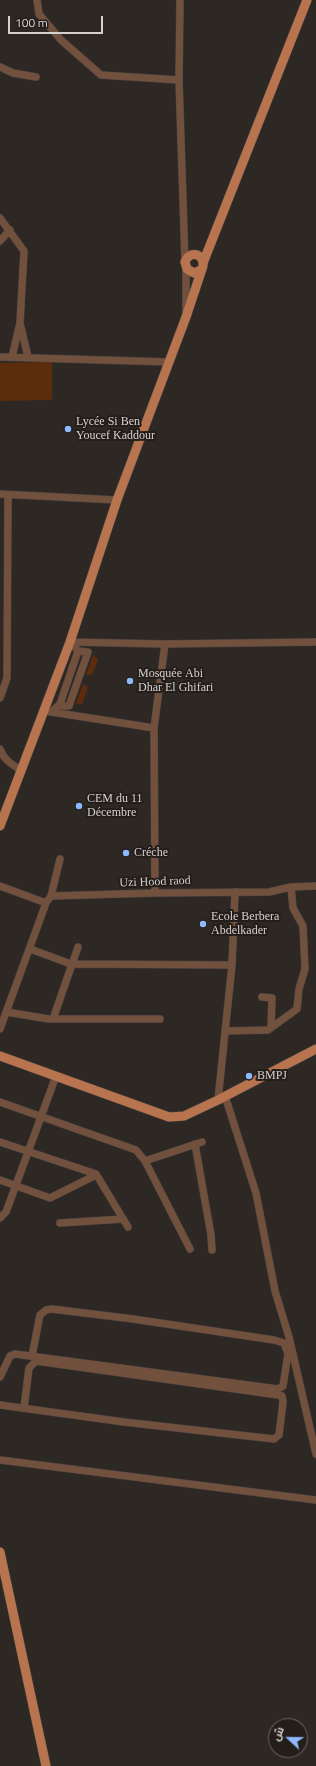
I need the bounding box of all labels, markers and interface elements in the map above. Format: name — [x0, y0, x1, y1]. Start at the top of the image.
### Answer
scale bar — [10, 8, 105, 34]
text: 100 m — [15, 11, 48, 34]
place label: Lycée Si Ben Youcef Kaddour — [76, 415, 155, 443]
marker: Lycée Si Ben Youcef Kaddour — [63, 424, 73, 434]
place label: Mosquée Abi Dhar El Ghifari — [138, 667, 210, 695]
marker: Mosquée Abi Dhar El Ghifari — [125, 676, 135, 686]
place label: CEM du 11 Décembre — [87, 792, 142, 820]
marker: CEM du 11 Décembre — [74, 801, 84, 811]
place label: Créche — [134, 846, 168, 860]
marker: Créche — [121, 848, 131, 858]
street label: Uzi Hood raod — [119, 874, 191, 890]
place label: Ecole Berbera Abdelkader — [211, 910, 281, 938]
marker: Ecole Berbera Abdelkader — [198, 919, 208, 929]
place label: BMPJ — [257, 1069, 285, 1083]
marker: BMPJ — [244, 1071, 254, 1081]
north arrow — [268, 1718, 308, 1758]
text: ش — [266, 1724, 290, 1744]

